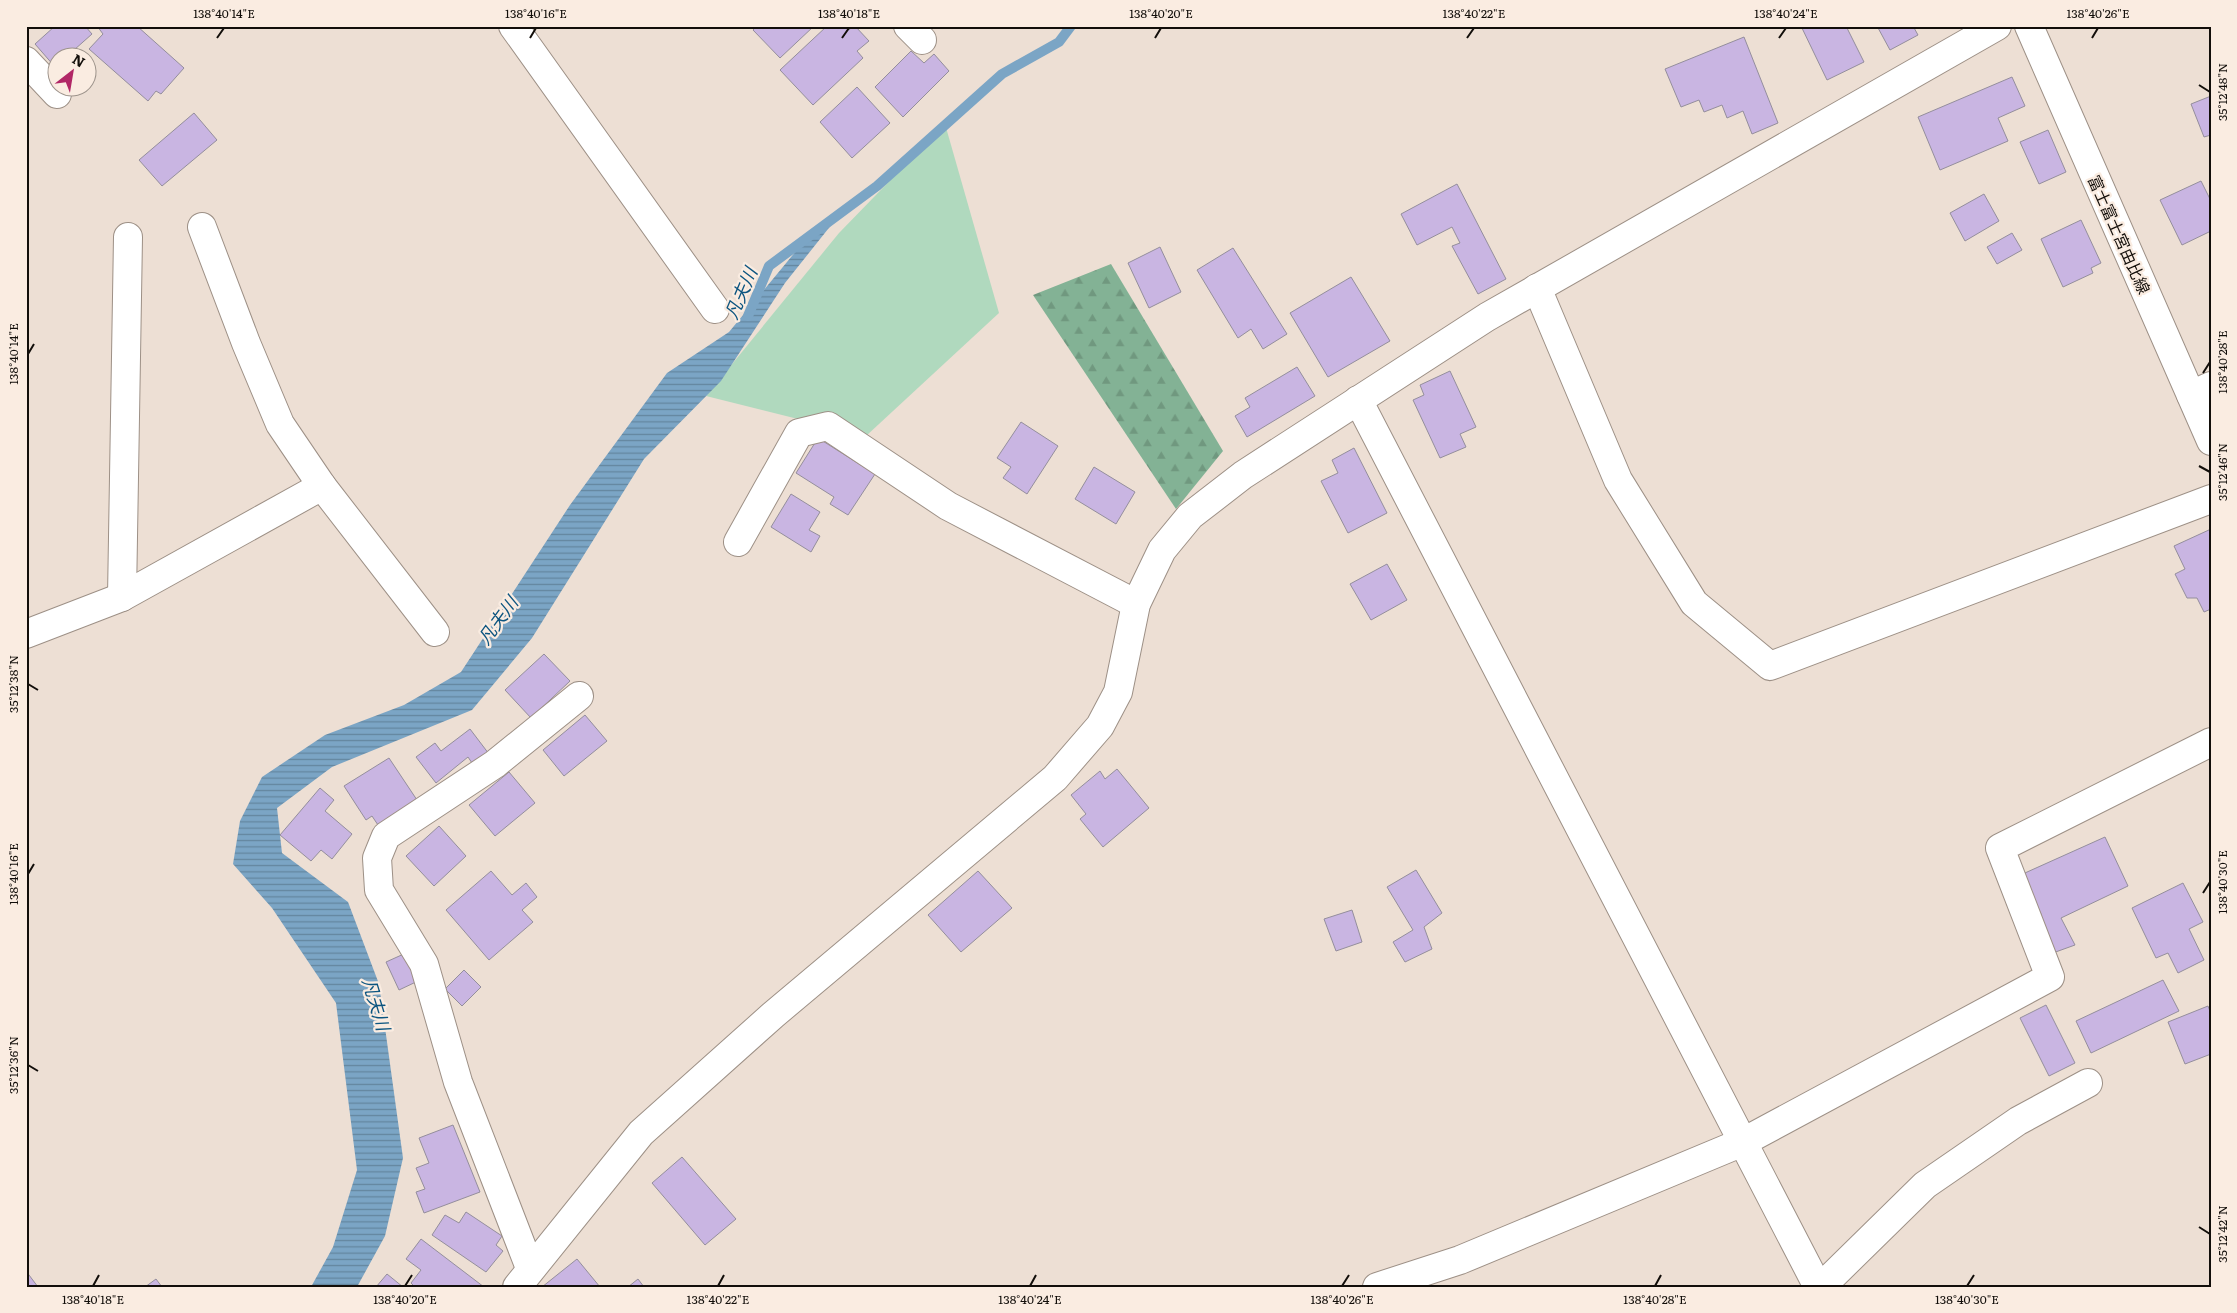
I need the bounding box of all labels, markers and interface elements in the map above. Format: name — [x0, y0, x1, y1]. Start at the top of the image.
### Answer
text: 138°40'14"E — [193, 4, 255, 22]
text: 138°40'16"E — [505, 4, 567, 22]
text: 138°40'18"E — [818, 4, 880, 22]
text: 138°40'20"E — [1129, 4, 1193, 22]
text: 138°40'22"E — [1443, 4, 1506, 22]
text: 138°40'24"E — [1754, 4, 1818, 22]
text: 138°40'26"E — [2066, 4, 2130, 22]
north arrow — [48, 48, 98, 98]
text: N — [69, 48, 90, 72]
text: 35°12'48"N — [2213, 63, 2231, 121]
street label: 富士富士宮由比線 — [2083, 171, 2157, 297]
water label: 凡夫川 — [717, 261, 764, 323]
text: 138°40'14"E — [4, 323, 22, 385]
text: 138°40'28"E — [2213, 330, 2231, 394]
text: 35°12'46"N — [2213, 443, 2231, 501]
water label: 凡夫川 — [470, 589, 525, 650]
text: 35°12'38"N — [4, 655, 22, 713]
text: 138°40'16"E — [4, 843, 22, 905]
text: 138°40'30"E — [2213, 850, 2231, 914]
water label: 凡夫川 — [356, 974, 398, 1036]
text: 35°12'36"N — [4, 1036, 22, 1094]
text: 35°12'42"N — [2213, 1205, 2231, 1263]
text: 138°40'18"E — [62, 1290, 124, 1308]
text: 138°40'20"E — [373, 1290, 437, 1308]
text: 138°40'22"E — [687, 1290, 750, 1308]
text: 138°40'24"E — [998, 1290, 1062, 1308]
text: 138°40'26"E — [1310, 1290, 1374, 1308]
text: 138°40'28"E — [1623, 1290, 1687, 1308]
text: 138°40'30"E — [1935, 1290, 1999, 1308]

